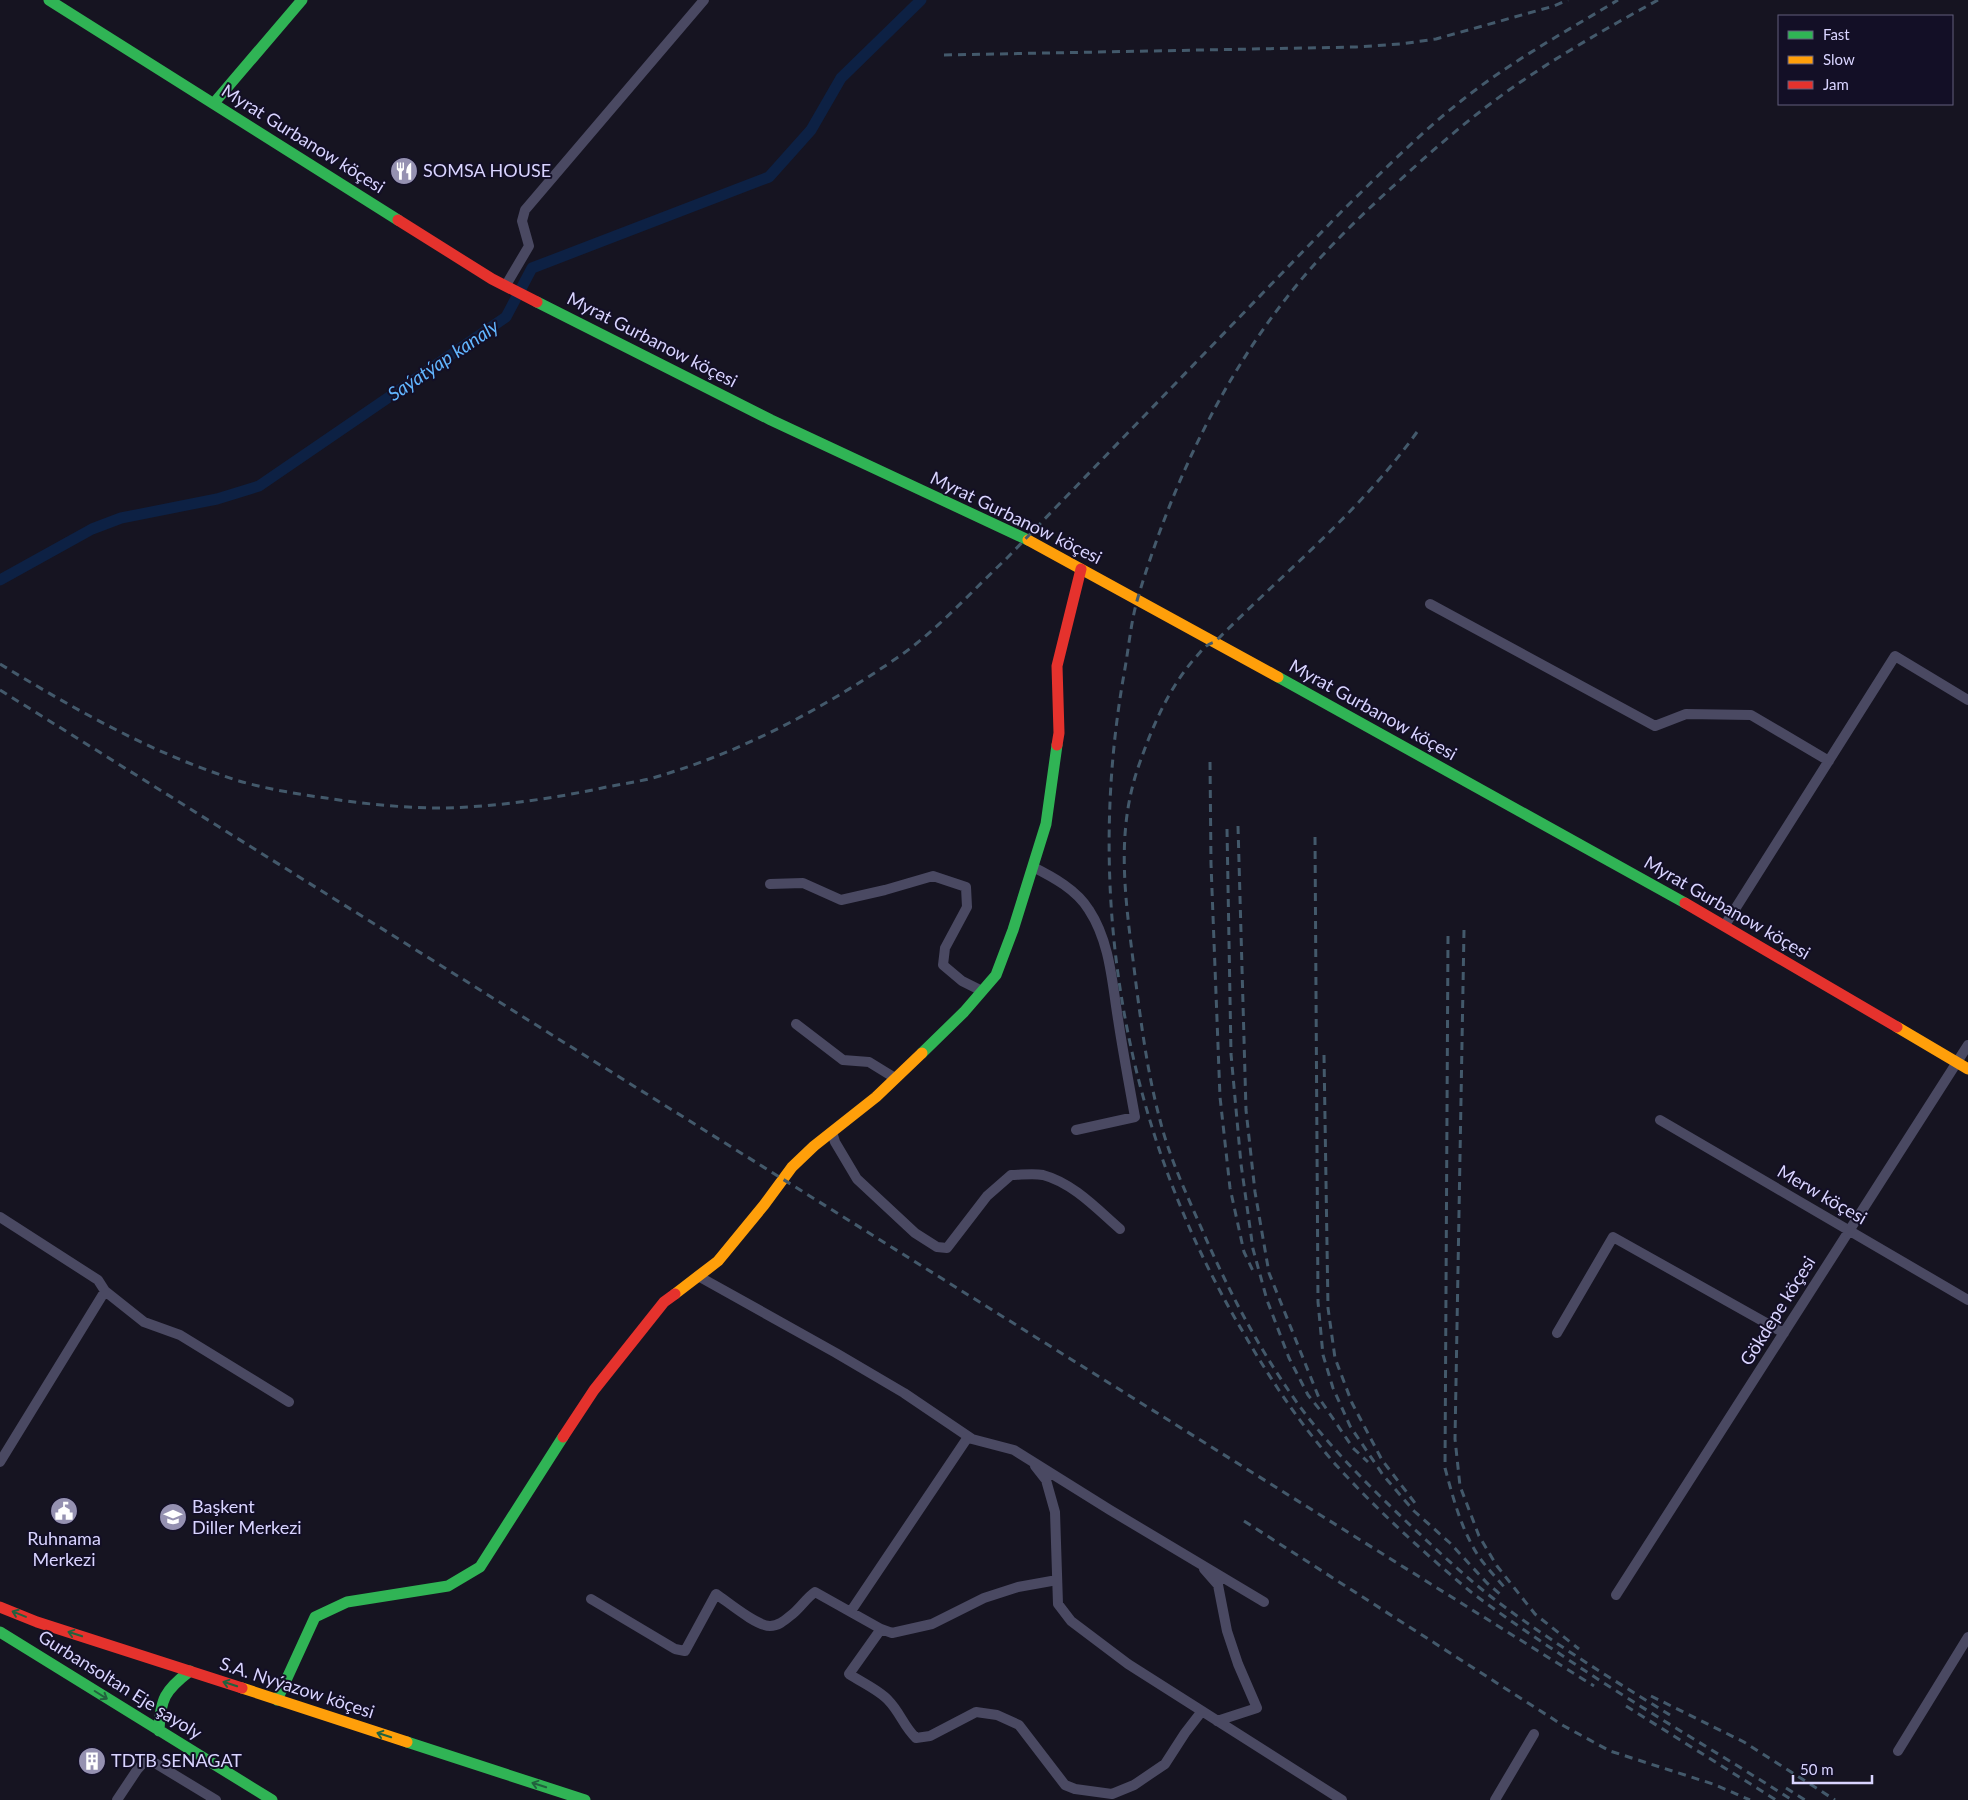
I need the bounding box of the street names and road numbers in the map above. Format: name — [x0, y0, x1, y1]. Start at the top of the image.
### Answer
street label: Myrat Gurbanow köçesi — [218, 79, 389, 197]
street label: Myrat Gurbanow köçesi — [564, 287, 741, 392]
street label: Myrat Gurbanow köçesi — [927, 466, 1106, 568]
street label: Myrat Gurbanow köçesi — [1286, 654, 1461, 764]
street label: Myrat Gurbanow köçesi — [1641, 851, 1814, 964]
street label: Merw köçesi — [1774, 1160, 1871, 1229]
street label: Gökdepe köçesi — [1735, 1252, 1820, 1369]
street label: Gurbansoltan Eje şayoly — [35, 1625, 207, 1744]
street label: S.A. Nyýazow köçesi — [217, 1652, 377, 1722]

